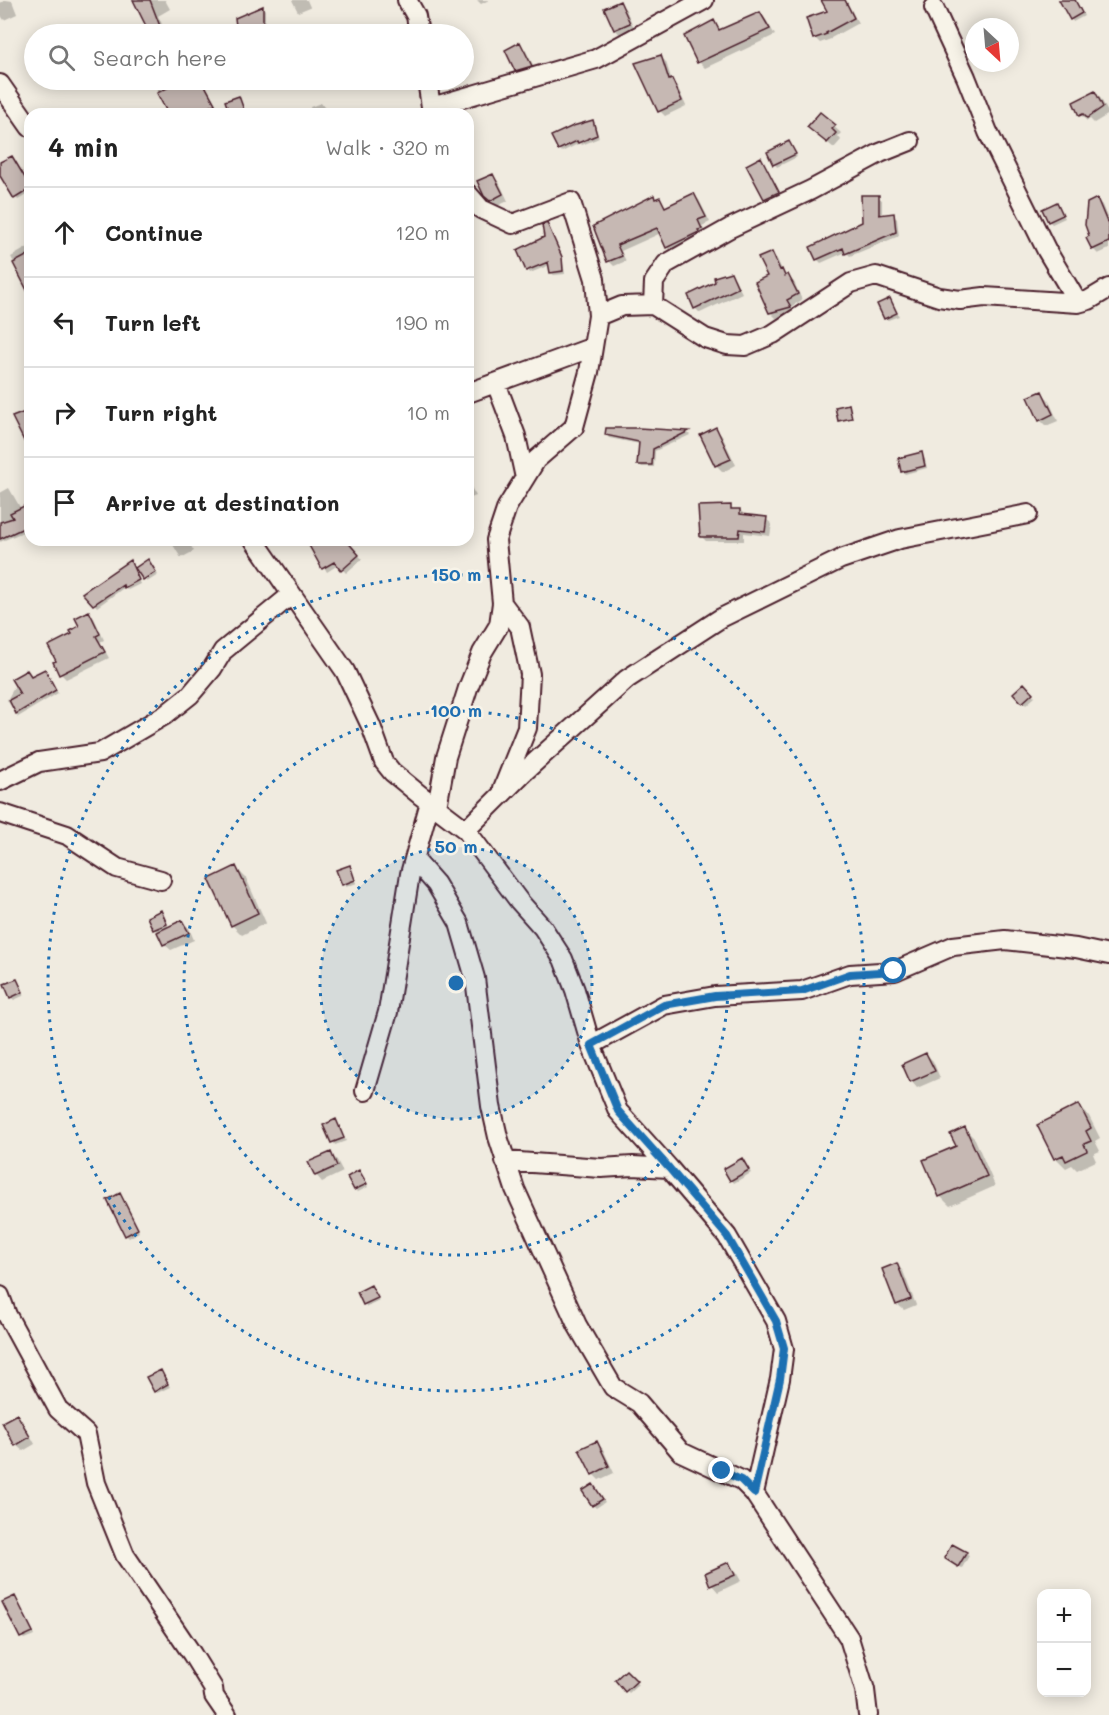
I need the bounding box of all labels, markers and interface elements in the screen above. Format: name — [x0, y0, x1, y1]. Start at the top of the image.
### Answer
north arrow — [965, 18, 1019, 72]
search box — [24, 24, 474, 90]
icon: search — [45, 41, 78, 74]
text: Search here — [93, 43, 227, 72]
text: 4 min — [48, 130, 118, 164]
text: Walk · 320 m — [325, 134, 450, 160]
icon: ahead — [48, 216, 81, 249]
text: Continue — [105, 218, 203, 247]
text: 120 m — [395, 219, 450, 245]
icon: left — [48, 306, 81, 339]
text: Turn left — [105, 308, 201, 337]
text: 190 m — [395, 309, 450, 335]
icon: right — [48, 396, 81, 429]
text: Turn right — [105, 398, 217, 427]
text: 10 m — [406, 399, 450, 425]
icon: arrive — [48, 486, 81, 519]
text: Arrive at destination — [105, 488, 340, 517]
text: 150 m — [431, 562, 481, 586]
text: 100 m — [430, 698, 482, 722]
text: 50 m — [435, 834, 477, 858]
route start — [880, 957, 906, 983]
centre of rings — [446, 973, 466, 993]
route end — [708, 1457, 734, 1483]
map controls — [1037, 1589, 1091, 1697]
button: + — [1037, 1589, 1091, 1643]
button: − — [1037, 1643, 1091, 1697]

